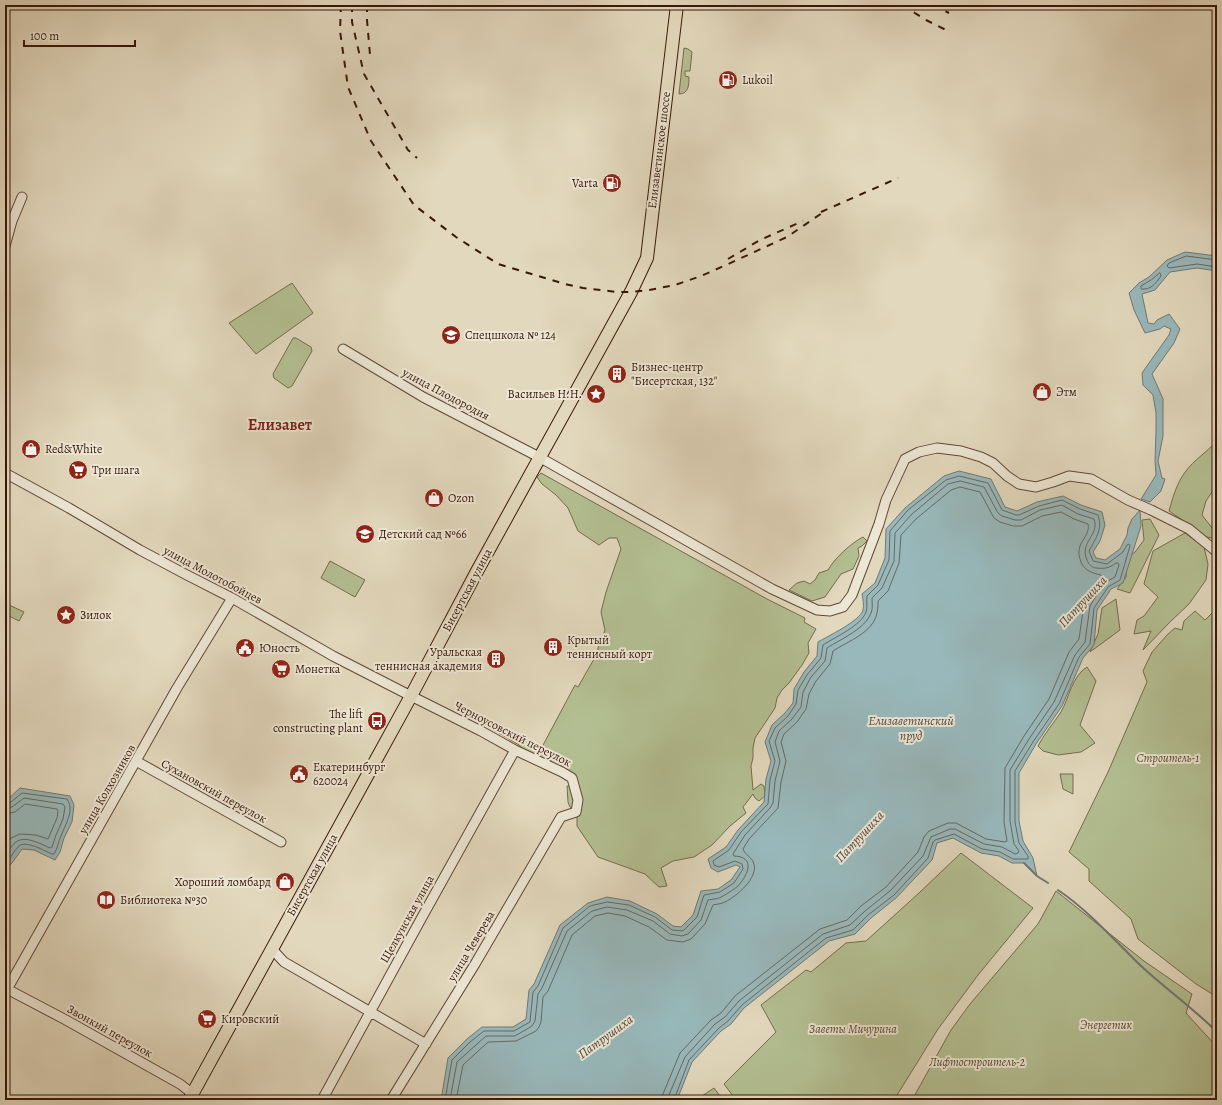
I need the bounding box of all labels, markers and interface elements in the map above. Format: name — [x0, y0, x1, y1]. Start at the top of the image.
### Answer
scale bar — [24, 22, 135, 48]
text: 100 m — [30, 28, 59, 44]
fuel station icon: Lukoil — [717, 69, 739, 91]
place label: Lukoil — [742, 72, 773, 88]
street label: Елизаветинское шоссе — [644, 91, 674, 209]
fuel station icon: Varta — [601, 172, 623, 194]
place label: Varta — [571, 175, 598, 191]
school or university icon: Спецшкола № 124 — [440, 324, 462, 346]
place label: Спецшкола № 124 — [465, 327, 557, 343]
place label: Бизнес-центр "Бисертская, 132" — [631, 359, 718, 389]
building icon: Бизнес-центр "Бисертская, 132" — [606, 363, 628, 385]
street label: улица Плодородия — [399, 364, 493, 424]
shop icon: Этм — [1031, 381, 1053, 403]
place icon: Васильев Н.Н. — [585, 383, 607, 405]
place label: Этм — [1056, 384, 1077, 400]
place label: Васильев Н.Н. — [508, 386, 582, 402]
district label: Елизавет — [248, 414, 313, 436]
shop icon: Red&White — [20, 438, 42, 460]
place label: Red&White — [45, 441, 102, 457]
supermarket icon: Три шага — [67, 459, 89, 481]
place label: Три шага — [92, 462, 140, 478]
shop icon: Ozon — [423, 487, 445, 509]
place label: Ozon — [448, 490, 475, 506]
school or university icon: Детский сад №66 — [354, 523, 376, 545]
place label: Детский сад №66 — [379, 526, 467, 542]
street label: улица Молотобойцев — [160, 542, 265, 608]
street label: Бисертская улица — [438, 545, 496, 634]
water label: Патрушиха — [1054, 572, 1111, 631]
place icon: Зилок — [55, 604, 77, 626]
place label: Зилок — [80, 607, 112, 623]
place label: Крытый теннисный корт — [567, 632, 653, 662]
building icon: Крытый теннисный корт — [542, 636, 564, 658]
public building icon: Юность — [234, 637, 256, 659]
place label: Юность — [259, 640, 301, 656]
place label: Уральская теннисная академия — [375, 644, 482, 674]
building icon: Уральская теннисная академия — [485, 648, 507, 670]
supermarket icon: Монетка — [270, 658, 292, 680]
place label: Монетка — [295, 661, 341, 677]
street label: Черноусовский переулок — [452, 698, 574, 770]
place label: The lift constructing plant — [273, 706, 363, 736]
bus stop icon: The lift constructing plant — [366, 710, 388, 732]
water label: Елизаветинский пруд — [868, 712, 954, 744]
street label: улица Колхозников — [74, 741, 139, 838]
park label: Строитель-1 — [1137, 750, 1199, 766]
street label: Сухановский переулок — [158, 755, 270, 827]
place label: Екатеринбург 620024 — [313, 759, 385, 789]
public building icon: Екатеринбург 620024 — [288, 763, 310, 785]
water label: Патрушиха — [831, 807, 888, 866]
street label: Бисертская улица — [283, 831, 341, 919]
shop icon: Хороший ломбард — [274, 871, 296, 893]
street label: Щелкунская улица — [376, 872, 438, 966]
place label: Хороший ломбард — [175, 874, 271, 890]
library icon: Библиотека №30 — [95, 889, 117, 911]
place label: Библиотека №30 — [120, 892, 207, 908]
street label: улица Чеверева — [443, 907, 499, 985]
street label: Звонкий переулок — [64, 1001, 156, 1061]
supermarket icon: Кировский — [196, 1008, 218, 1030]
place label: Кировский — [221, 1011, 279, 1027]
water label: Патрушиха — [574, 1011, 636, 1062]
park label: Энергетик — [1080, 1017, 1132, 1033]
park label: Заветы Мичурина — [809, 1021, 897, 1037]
park label: Лифтостроитель-2 — [928, 1054, 1026, 1070]

